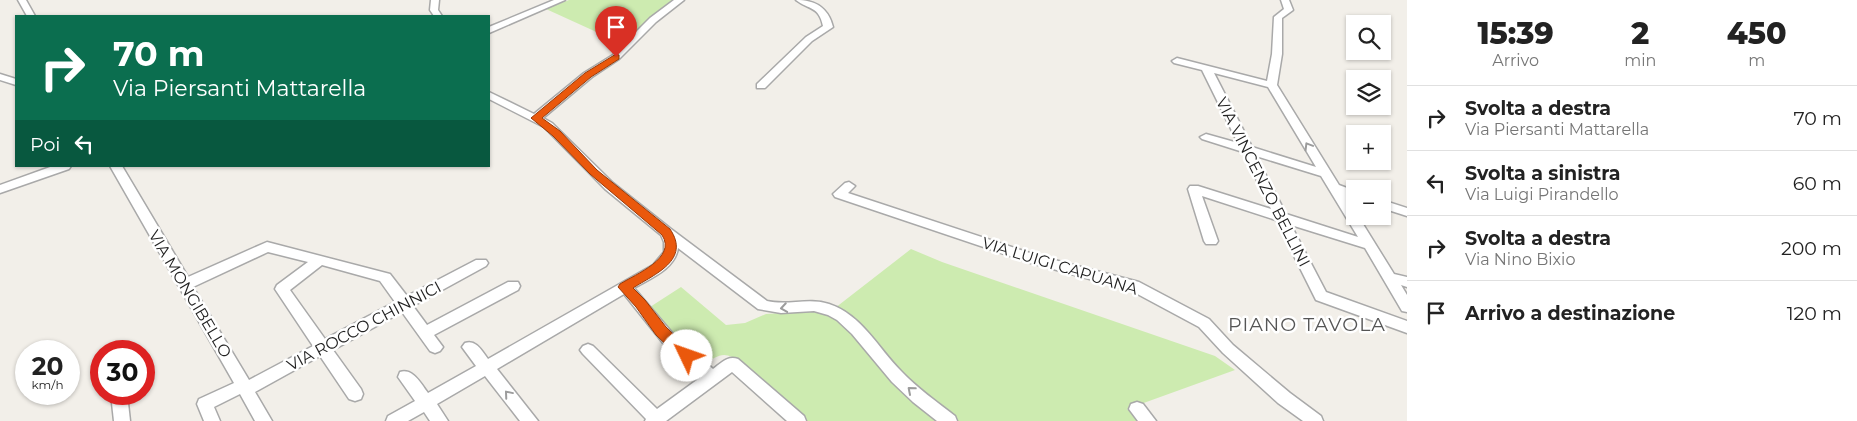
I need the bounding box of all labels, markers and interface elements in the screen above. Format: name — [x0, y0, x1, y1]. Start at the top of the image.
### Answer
pin — [595, 6, 637, 57]
icon: arrive — [602, 13, 630, 41]
map controls — [1346, 15, 1391, 225]
button: search — [1346, 15, 1391, 60]
text: 15:39 — [1477, 15, 1554, 52]
text: 2 — [1631, 15, 1649, 52]
text: 450 — [1727, 15, 1787, 52]
text: 70 m — [113, 32, 204, 75]
icon: right — [30, 35, 95, 100]
text: Arrivo — [1492, 51, 1539, 70]
text: min — [1624, 51, 1656, 70]
text: m — [1748, 51, 1765, 70]
button: layers — [1346, 70, 1391, 115]
text: Via Piersanti Mattarella — [113, 75, 366, 102]
street label: VIA VINCENZO BELLINI — [1212, 94, 1314, 270]
text: Svolta a destra — [1465, 97, 1611, 120]
icon: right — [1422, 104, 1450, 132]
text: 70 m — [1793, 107, 1842, 130]
text: Via Piersanti Mattarella — [1465, 120, 1649, 139]
button: + — [1346, 125, 1391, 170]
icon: left — [70, 130, 98, 158]
text: Poi — [30, 133, 60, 156]
one-way arrow — [1305, 142, 1315, 151]
text: Svolta a sinistra — [1465, 162, 1620, 185]
icon: left — [1422, 169, 1450, 197]
text: 60 m — [1793, 172, 1842, 195]
button: − — [1346, 180, 1391, 225]
text: Via Luigi Pirandello — [1465, 185, 1619, 204]
street label: VIA MONGIBELLO — [144, 227, 236, 361]
text: Svolta a destra — [1465, 227, 1611, 250]
street label: VIA LUIGI CAPUANA — [980, 233, 1141, 299]
icon: right — [1422, 234, 1450, 262]
text: 200 m — [1781, 237, 1842, 260]
text: Via Nino Bixio — [1465, 250, 1575, 269]
street label: VIA ROCCO CHINNICI — [284, 277, 444, 375]
icon: arrive — [1422, 299, 1450, 327]
text: Arrivo a destinazione — [1465, 302, 1675, 325]
text: 120 m — [1787, 302, 1842, 325]
one-way arrow — [780, 303, 788, 313]
district label: PIANO TAVOLA — [1228, 313, 1386, 336]
position arrow — [660, 329, 712, 381]
speed limit sign: 30 — [90, 340, 155, 405]
text: 20 — [32, 351, 63, 381]
text: km/h — [31, 377, 64, 392]
one-way arrow — [908, 387, 917, 396]
one-way arrow — [505, 391, 513, 400]

